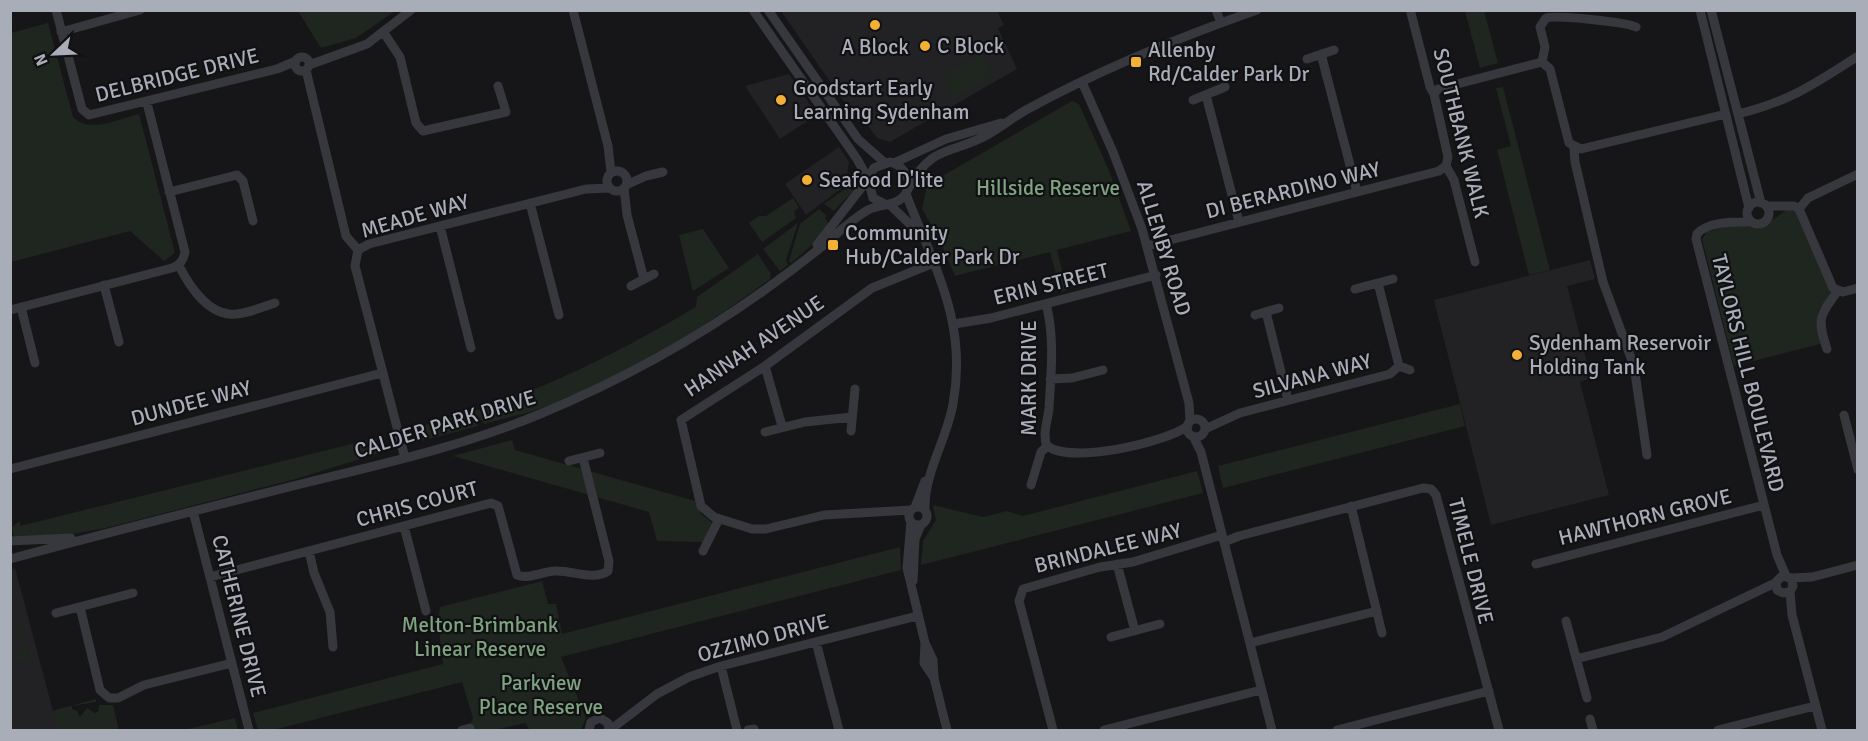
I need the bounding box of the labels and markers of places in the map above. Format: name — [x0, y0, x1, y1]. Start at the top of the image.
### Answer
marker: A Block — [868, 18, 882, 32]
place label: C Block — [937, 33, 1005, 59]
place label: A Block — [841, 34, 909, 60]
place label: Allenby Rd/Calder Park Dr — [1148, 37, 1310, 87]
marker: C Block — [918, 39, 932, 53]
marker: Allenby Rd/Calder Park Dr — [1129, 55, 1143, 69]
place label: Goodstart Early Learning Sydenham — [793, 75, 969, 125]
marker: Goodstart Early Learning Sydenham — [774, 93, 788, 107]
place label: Seafood D'lite — [819, 167, 944, 193]
marker: Seafood D'lite — [800, 173, 814, 187]
place label: Community Hub/Calder Park Dr — [845, 220, 1020, 270]
marker: Community Hub/Calder Park Dr — [826, 238, 840, 252]
place label: Sydenham Reservoir Holding Tank — [1529, 330, 1711, 380]
marker: Sydenham Reservoir Holding Tank — [1510, 348, 1524, 362]

